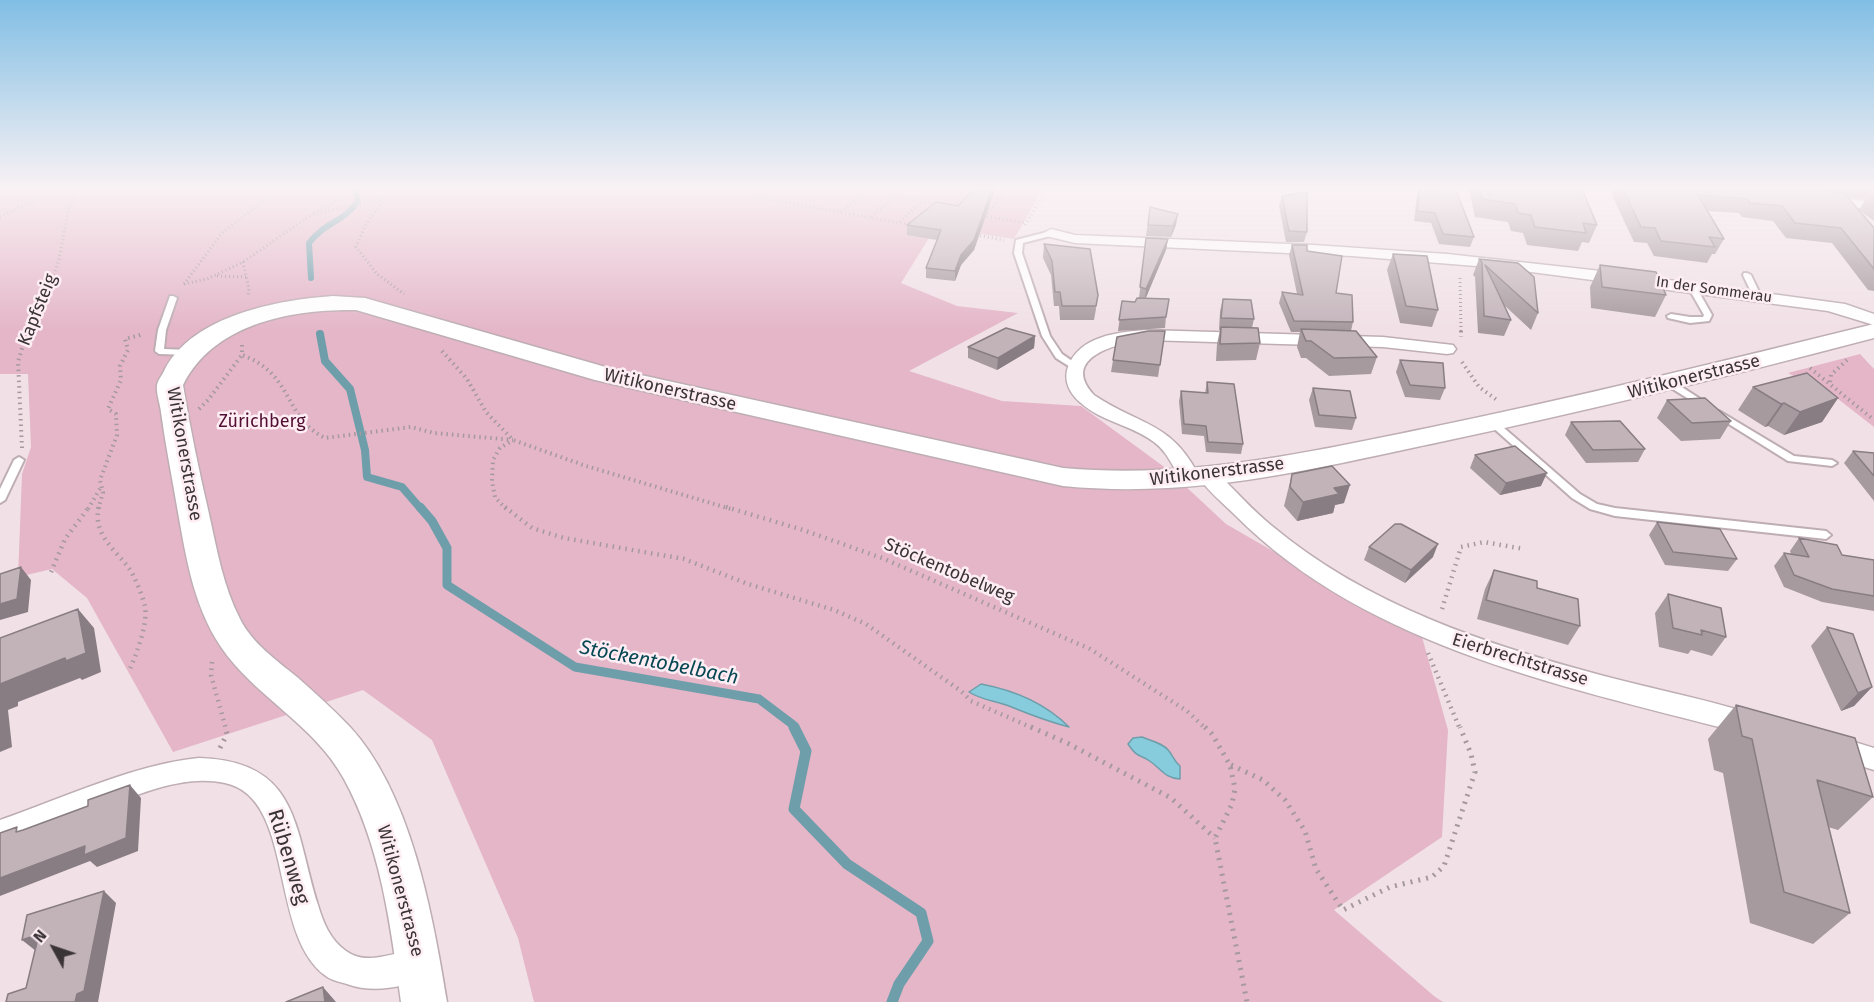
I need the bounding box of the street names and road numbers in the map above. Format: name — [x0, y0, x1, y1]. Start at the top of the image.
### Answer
street label: Kapfsteig — [14, 271, 62, 349]
street label: In der Sommerau — [1655, 273, 1773, 307]
street label: Witikonerstrasse — [1626, 350, 1762, 404]
street label: Witikonerstrasse — [602, 364, 738, 416]
street label: Witikonerstrasse — [162, 385, 206, 523]
street label: Witikonerstrasse — [1148, 453, 1286, 491]
street label: Stöckentobelweg — [881, 534, 1017, 608]
street label: Eierbrechtstrasse — [1449, 629, 1591, 691]
street label: Rübenweg — [262, 806, 314, 908]
street label: Witikonerstrasse — [372, 823, 428, 959]

